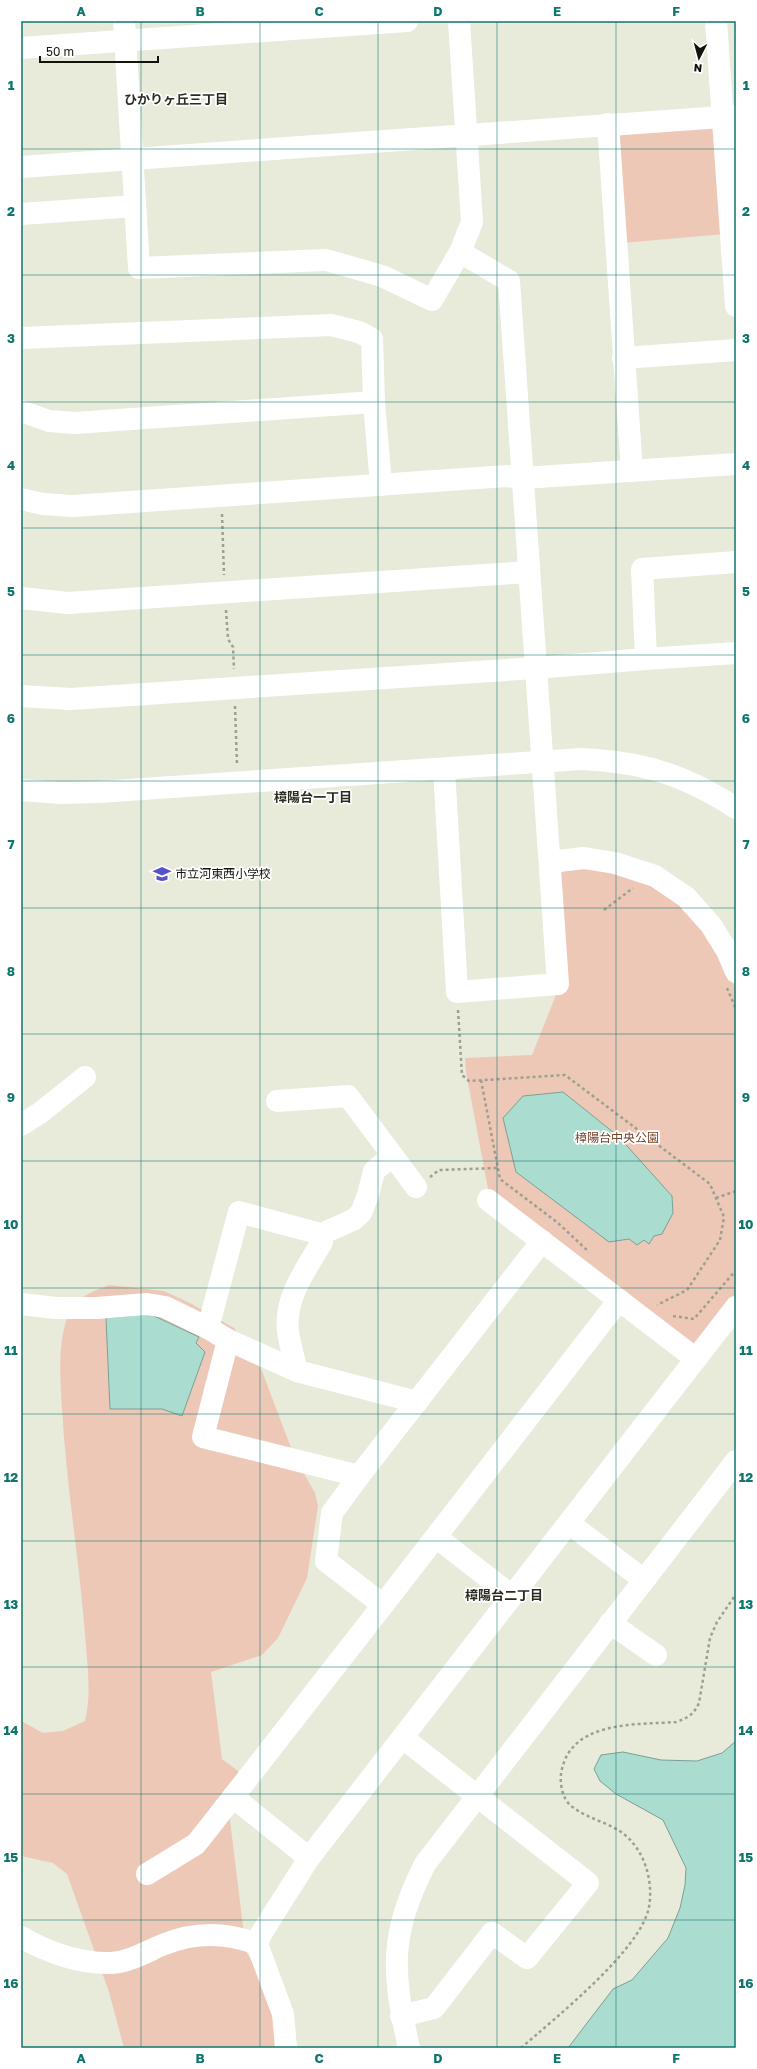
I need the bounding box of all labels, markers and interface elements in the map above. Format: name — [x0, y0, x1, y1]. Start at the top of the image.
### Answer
text: A — [76, 3, 86, 19]
text: B — [195, 3, 205, 19]
text: C — [314, 3, 324, 19]
text: D — [433, 3, 443, 19]
text: E — [553, 3, 561, 19]
text: F — [672, 3, 680, 19]
scale bar — [40, 38, 158, 64]
north arrow — [679, 38, 719, 78]
text: 50 m — [46, 44, 74, 59]
text: N — [693, 62, 703, 75]
text: 1 — [8, 77, 15, 93]
text: 1 — [743, 77, 750, 93]
district label: ひかりヶ丘三丁目 — [124, 91, 228, 107]
text: 2 — [7, 203, 15, 219]
text: 2 — [742, 203, 750, 219]
text: 3 — [7, 330, 15, 346]
text: 3 — [742, 330, 750, 346]
text: 4 — [7, 457, 15, 473]
text: 4 — [742, 457, 750, 473]
text: 5 — [7, 583, 15, 599]
text: 5 — [742, 583, 750, 599]
text: 6 — [7, 710, 15, 726]
text: 6 — [742, 710, 750, 726]
district label: 樟陽台一丁目 — [274, 789, 352, 805]
text: 7 — [7, 836, 15, 852]
text: 7 — [742, 836, 750, 852]
school or university icon: 市立河東西小学校 — [152, 864, 172, 884]
place label: 市立河東西小学校 — [175, 866, 271, 881]
text: 8 — [7, 963, 15, 979]
text: 8 — [742, 963, 750, 979]
text: 9 — [7, 1089, 15, 1105]
text: 9 — [742, 1089, 750, 1105]
park label: 樟陽台中央公園 — [575, 1130, 659, 1145]
text: 10 — [3, 1216, 19, 1232]
text: 10 — [738, 1216, 754, 1232]
text: 11 — [4, 1342, 18, 1358]
text: 11 — [739, 1342, 753, 1358]
text: 12 — [4, 1469, 18, 1485]
text: 12 — [739, 1469, 753, 1485]
district label: 樟陽台二丁目 — [465, 1587, 543, 1603]
text: 13 — [4, 1596, 18, 1612]
text: 13 — [739, 1596, 753, 1612]
text: 14 — [4, 1722, 18, 1738]
text: 14 — [739, 1722, 753, 1738]
text: 15 — [4, 1849, 18, 1865]
text: 15 — [739, 1849, 753, 1865]
text: 16 — [4, 1975, 18, 1991]
text: 16 — [739, 1975, 753, 1991]
text: A — [76, 2050, 86, 2066]
text: B — [195, 2050, 205, 2066]
text: C — [314, 2050, 324, 2066]
text: D — [433, 2050, 443, 2066]
text: E — [553, 2050, 561, 2066]
text: F — [672, 2050, 680, 2066]

